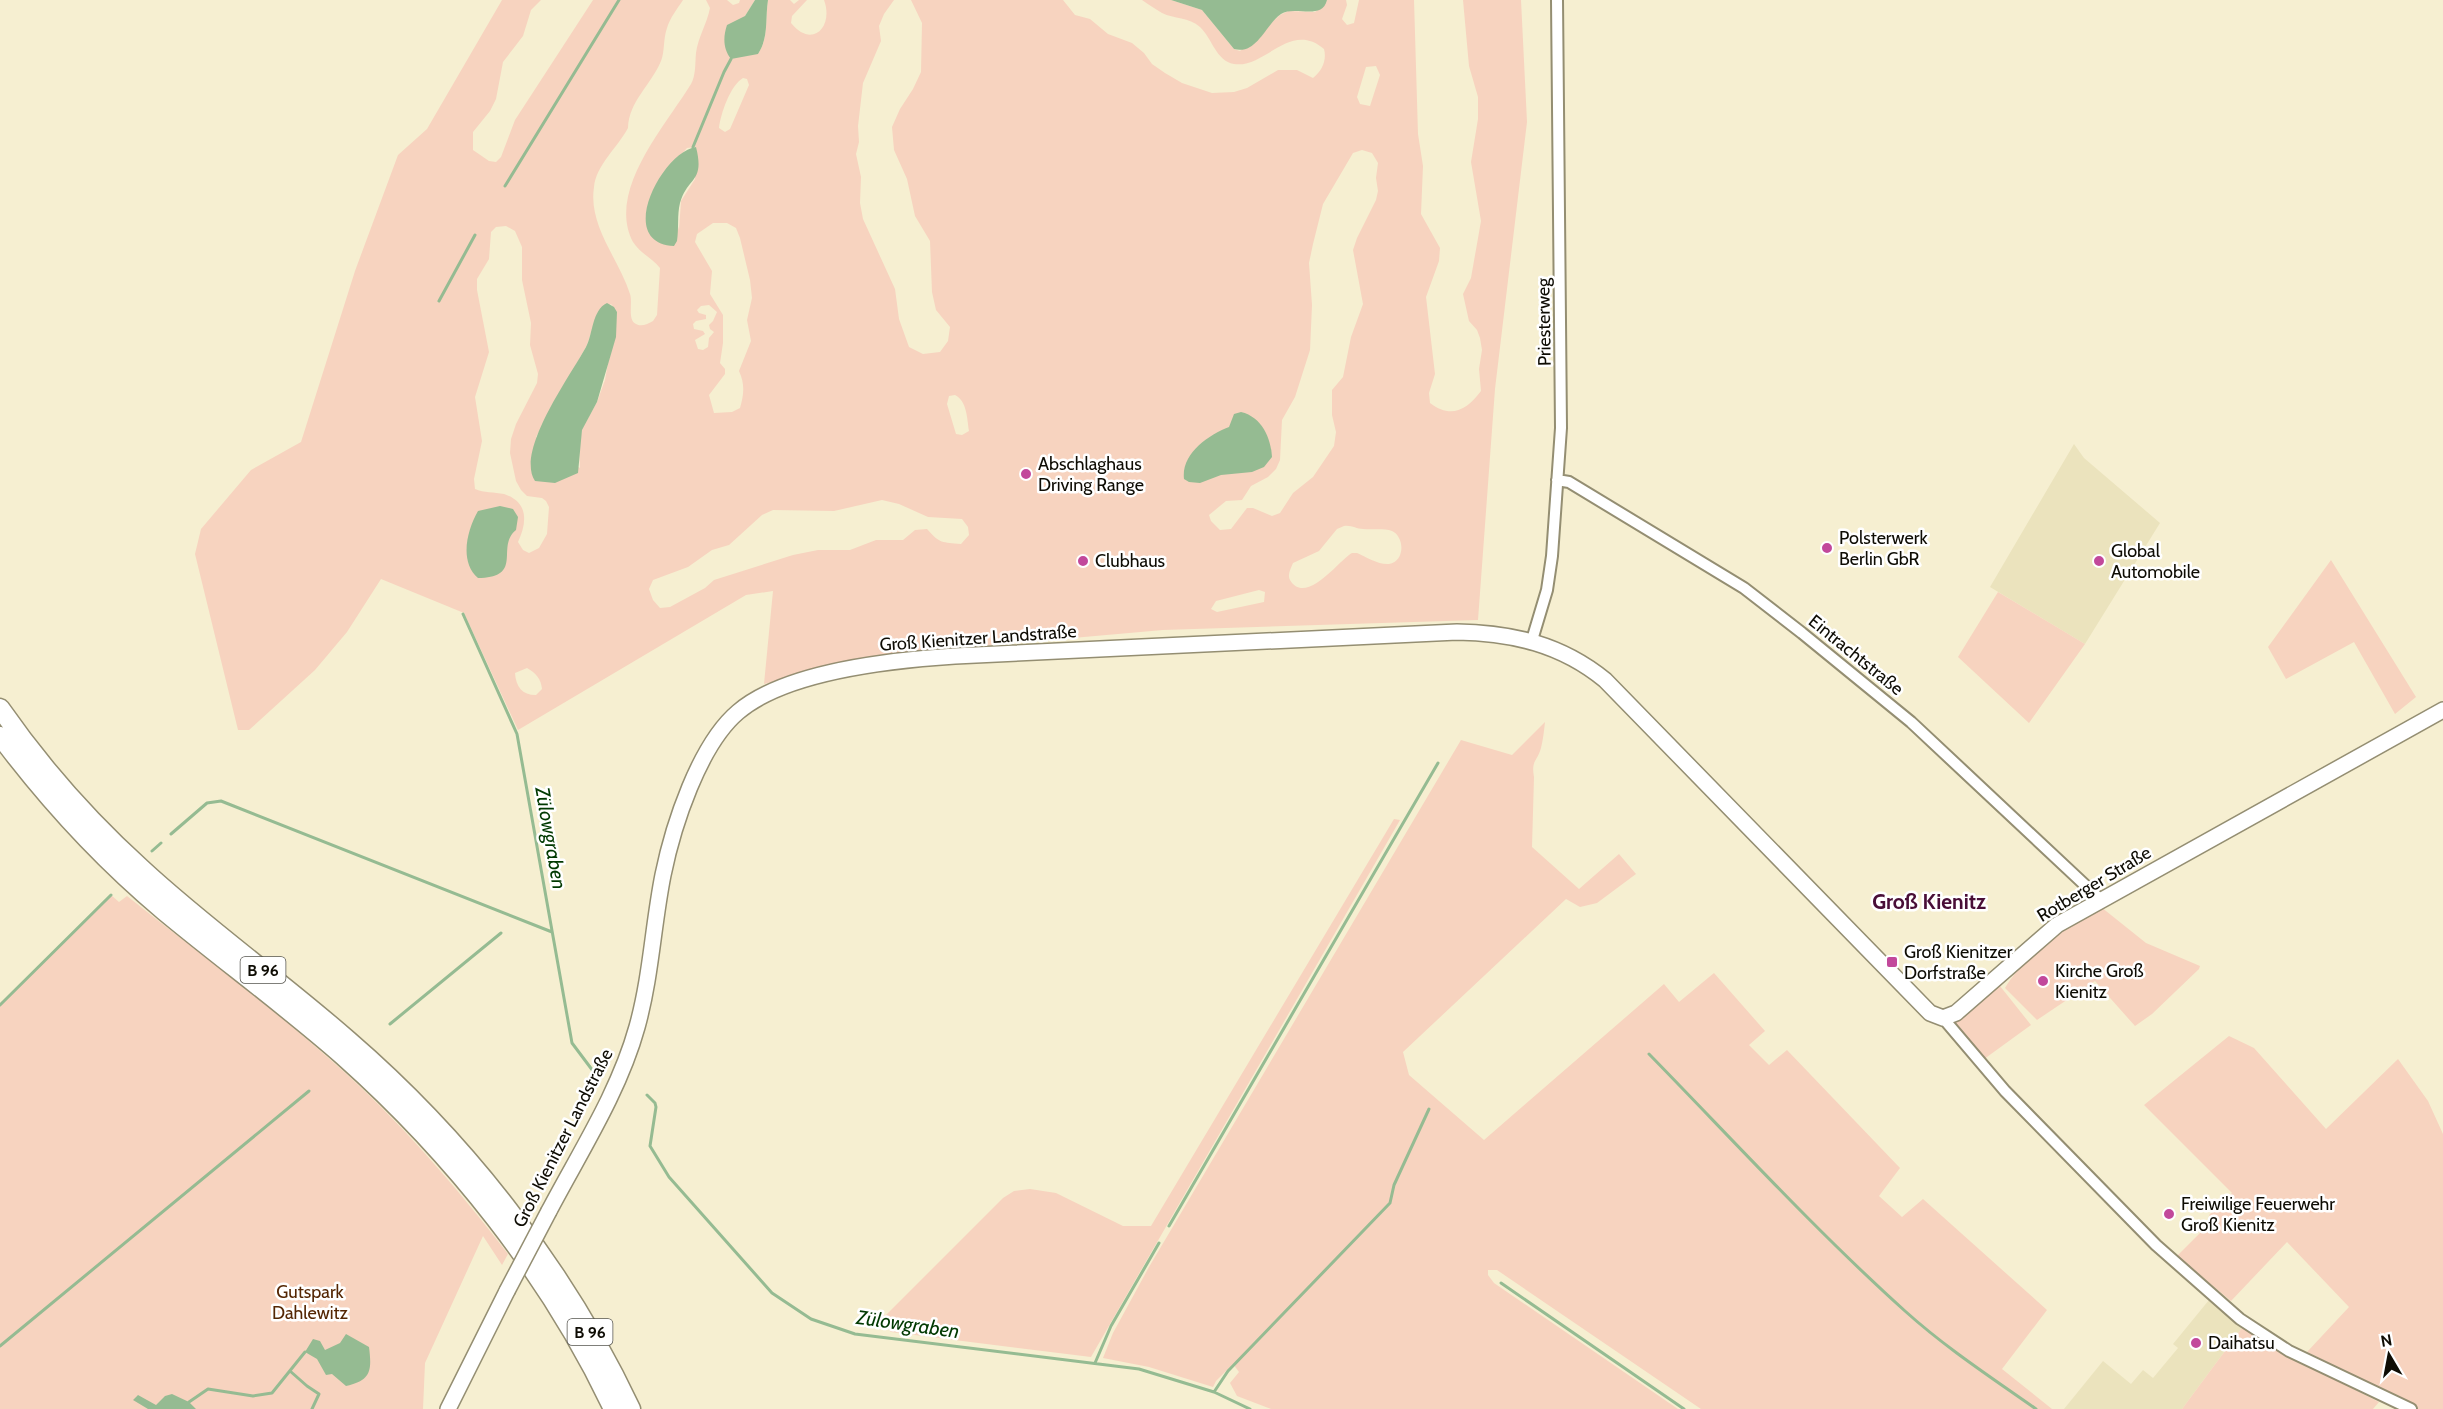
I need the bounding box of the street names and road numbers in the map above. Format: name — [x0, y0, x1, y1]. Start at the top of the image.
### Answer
street label: Priesterweg — [1532, 277, 1556, 366]
street label: Eintrachtstraße — [1804, 610, 1908, 700]
street label: Groß Kienitzer Landstraße — [879, 620, 1077, 656]
street label: Rotberger Straße — [2033, 841, 2155, 927]
road number: B 96 — [240, 957, 286, 983]
street label: Groß Kienitzer Landstraße — [508, 1045, 618, 1231]
road number: B 96 — [568, 1319, 612, 1345]

